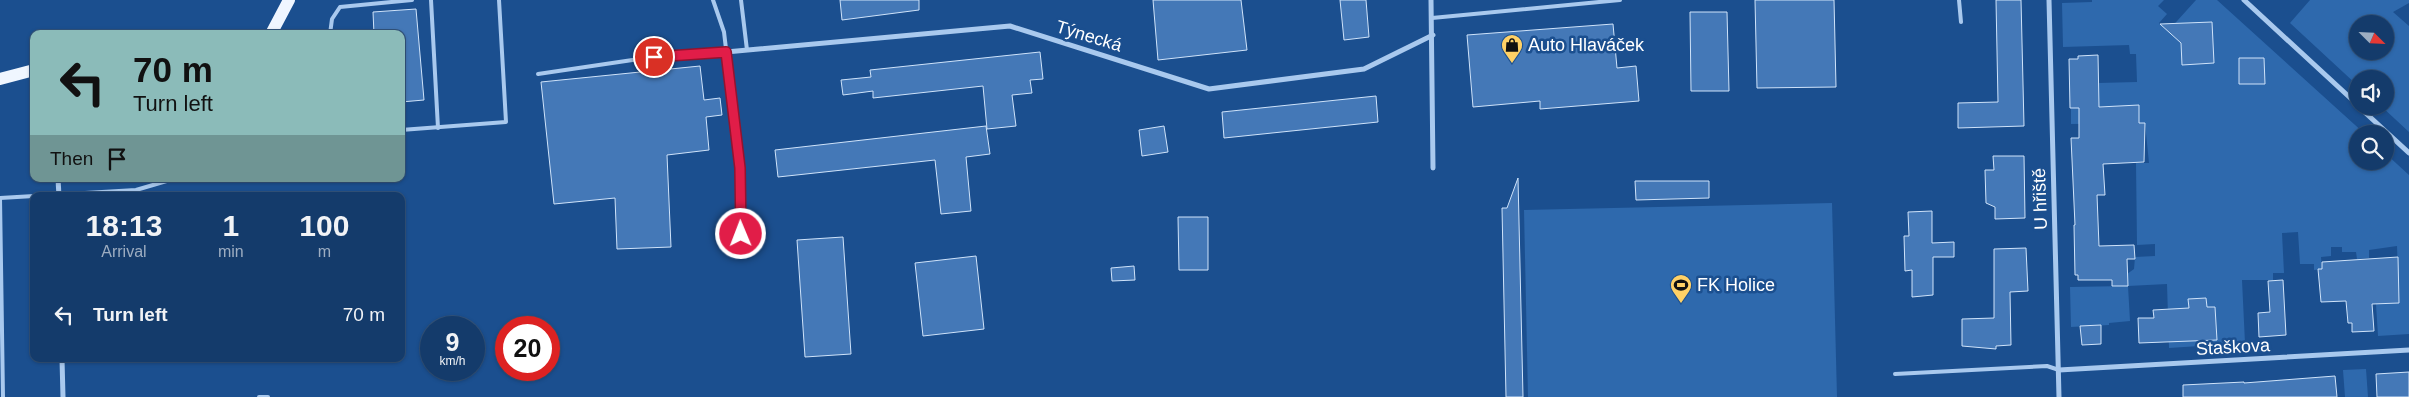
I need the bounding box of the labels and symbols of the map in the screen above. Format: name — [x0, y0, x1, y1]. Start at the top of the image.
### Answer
north arrow — [2349, 15, 2394, 60]
street label: Týnecká — [1054, 16, 1125, 56]
shop icon: Auto Hlaváček — [1500, 33, 1524, 64]
place label: Auto Hlaváček — [1528, 35, 1645, 55]
pin — [633, 36, 675, 78]
street label: U hřiště — [2029, 168, 2051, 230]
position arrow — [714, 207, 766, 259]
sports icon: FK Holice — [1669, 273, 1693, 304]
place label: FK Holice — [1697, 275, 1775, 295]
speed limit sign: 20 — [495, 316, 560, 381]
street label: Staškova — [2196, 335, 2271, 359]

